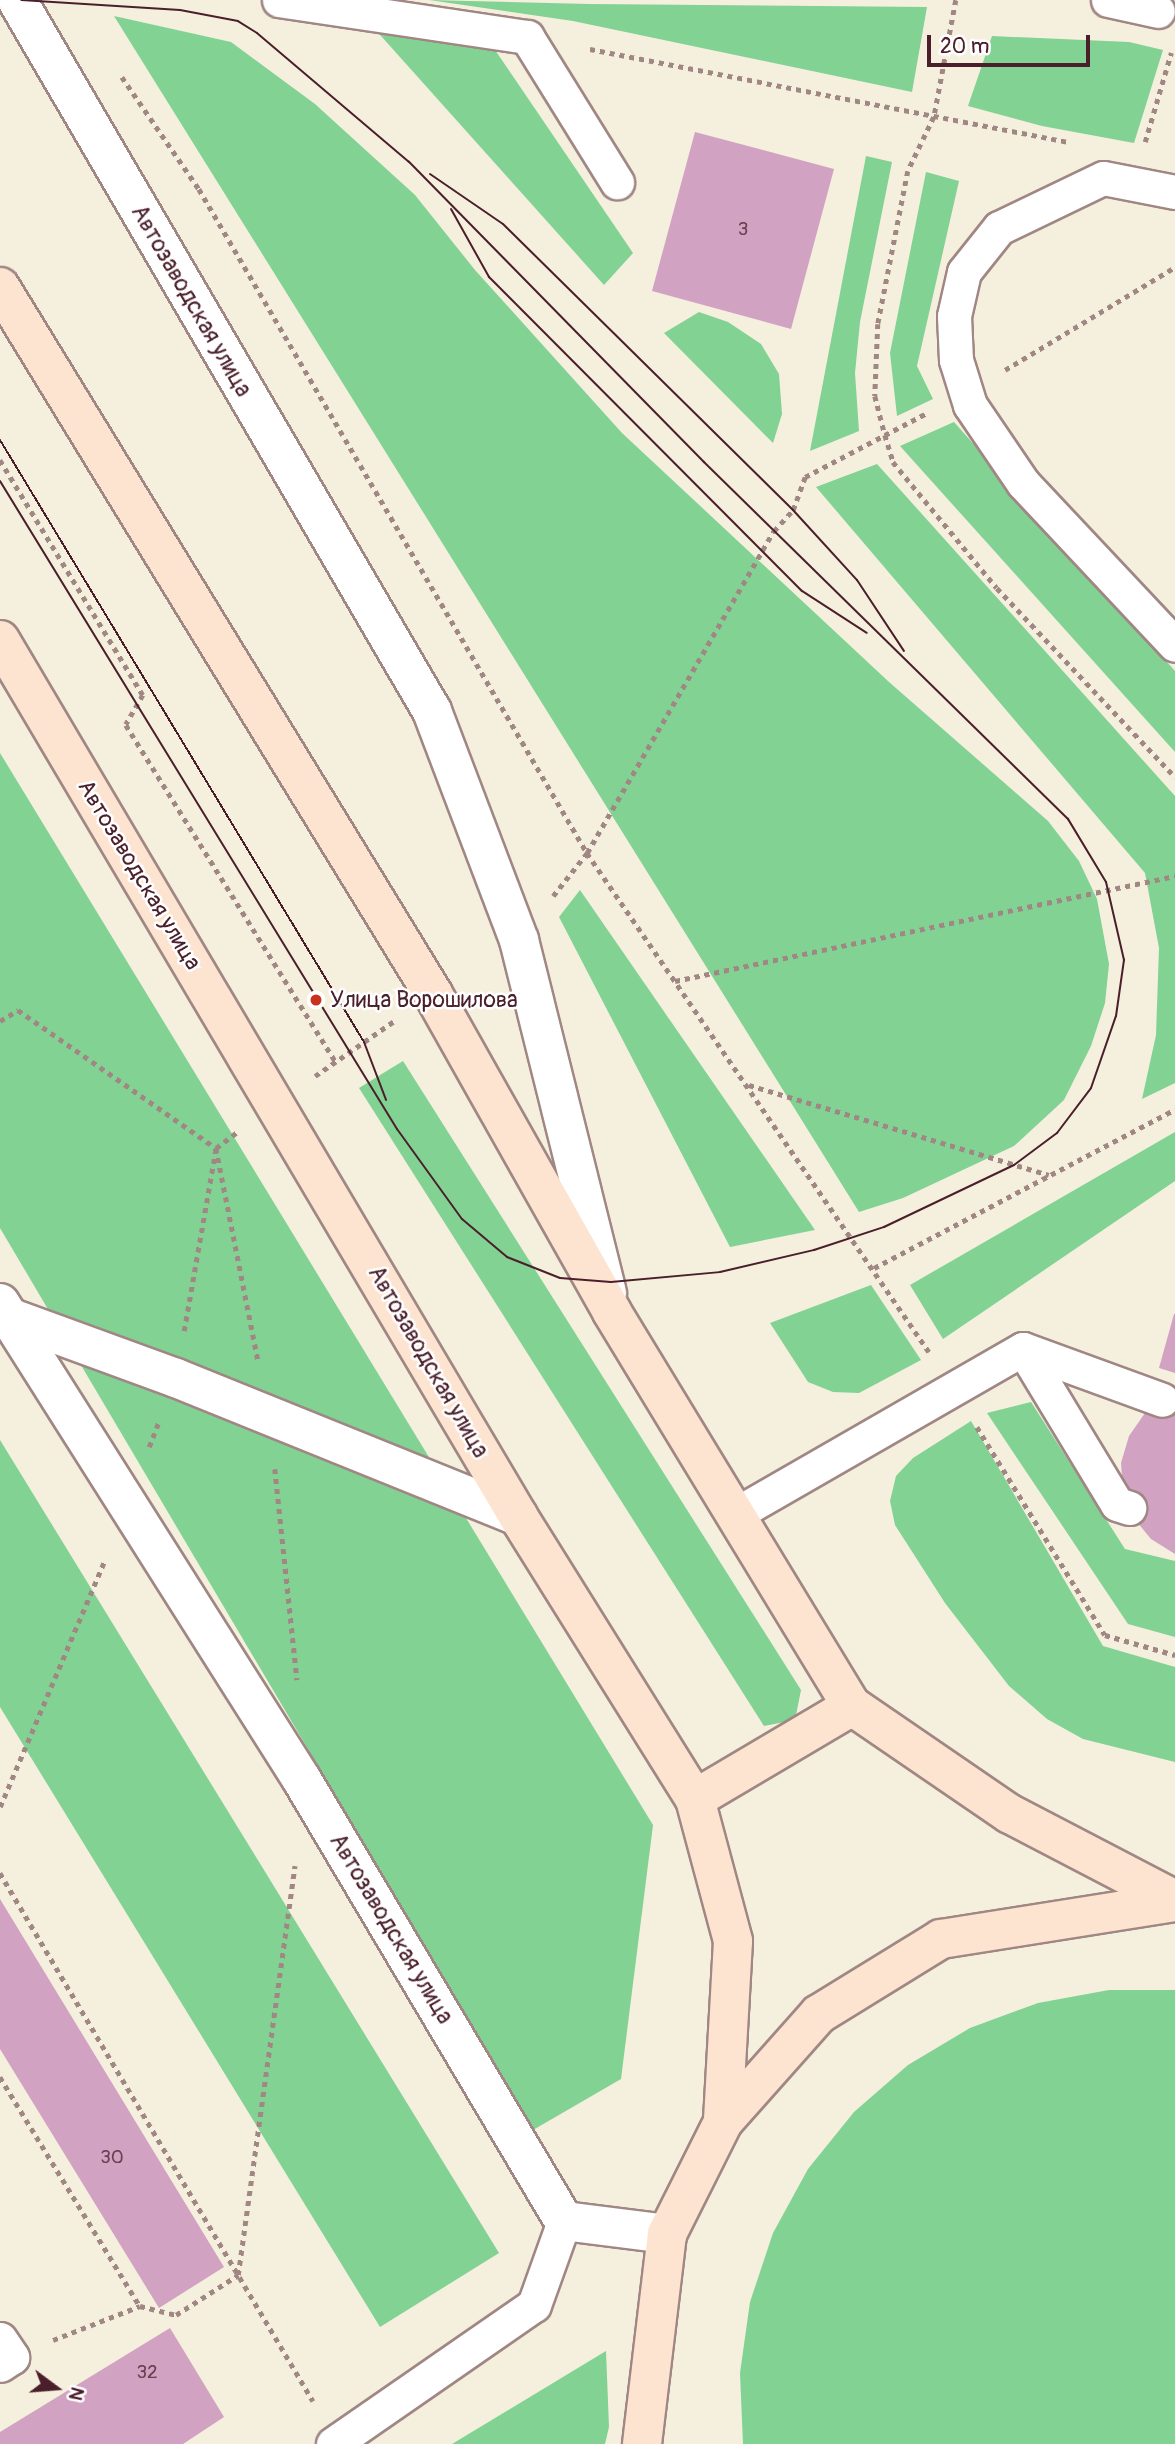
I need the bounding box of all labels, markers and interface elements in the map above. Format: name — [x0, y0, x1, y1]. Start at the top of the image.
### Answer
scale bar — [930, 21, 1093, 65]
text: 20 m — [940, 33, 989, 60]
street label: Автозаводская улица — [125, 200, 257, 402]
house number: 3 — [738, 219, 748, 241]
street label: Автозаводская улица — [71, 775, 207, 975]
place label: Улица Ворошилова — [330, 986, 518, 1014]
marker: Улица Ворошилова — [308, 992, 324, 1008]
street label: Автозаводская улица — [362, 1261, 494, 1463]
street label: Автозаводская улица — [323, 1829, 459, 2029]
house number: 30 — [100, 2147, 124, 2169]
north arrow — [21, 2353, 91, 2423]
house number: 32 — [136, 2362, 158, 2384]
text: N — [63, 2384, 89, 2403]

